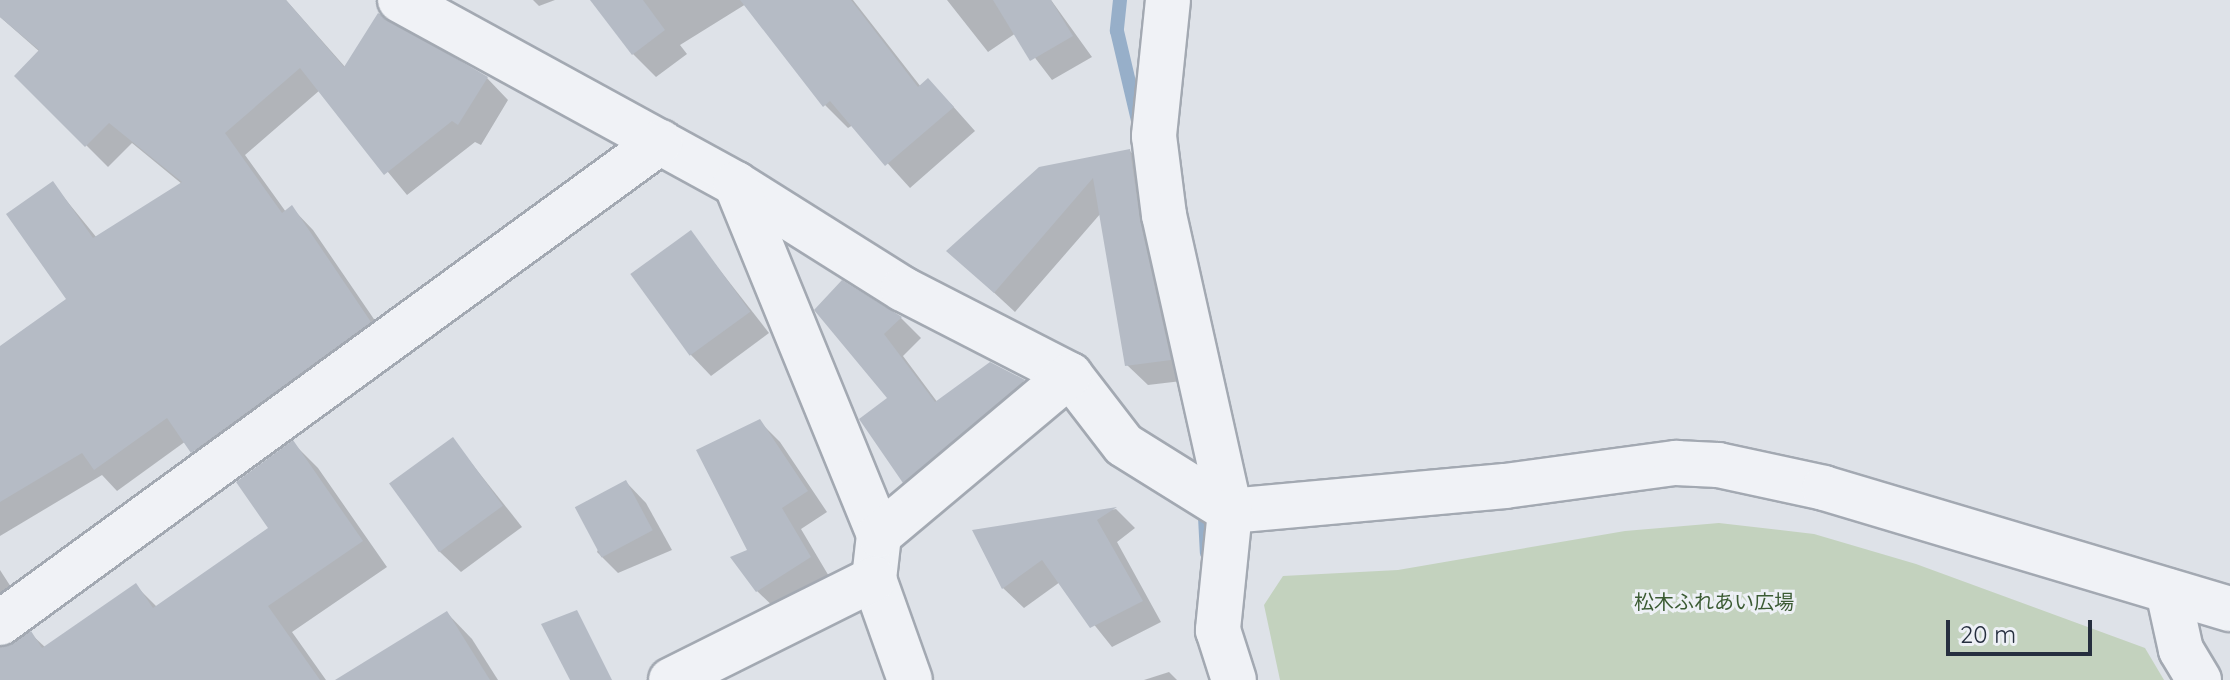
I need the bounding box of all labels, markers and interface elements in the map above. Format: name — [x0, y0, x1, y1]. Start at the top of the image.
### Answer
park label: 松木ふれあい広場 — [1634, 589, 1794, 613]
scale bar — [1950, 604, 2096, 654]
text: 20 m — [1960, 619, 2016, 649]

